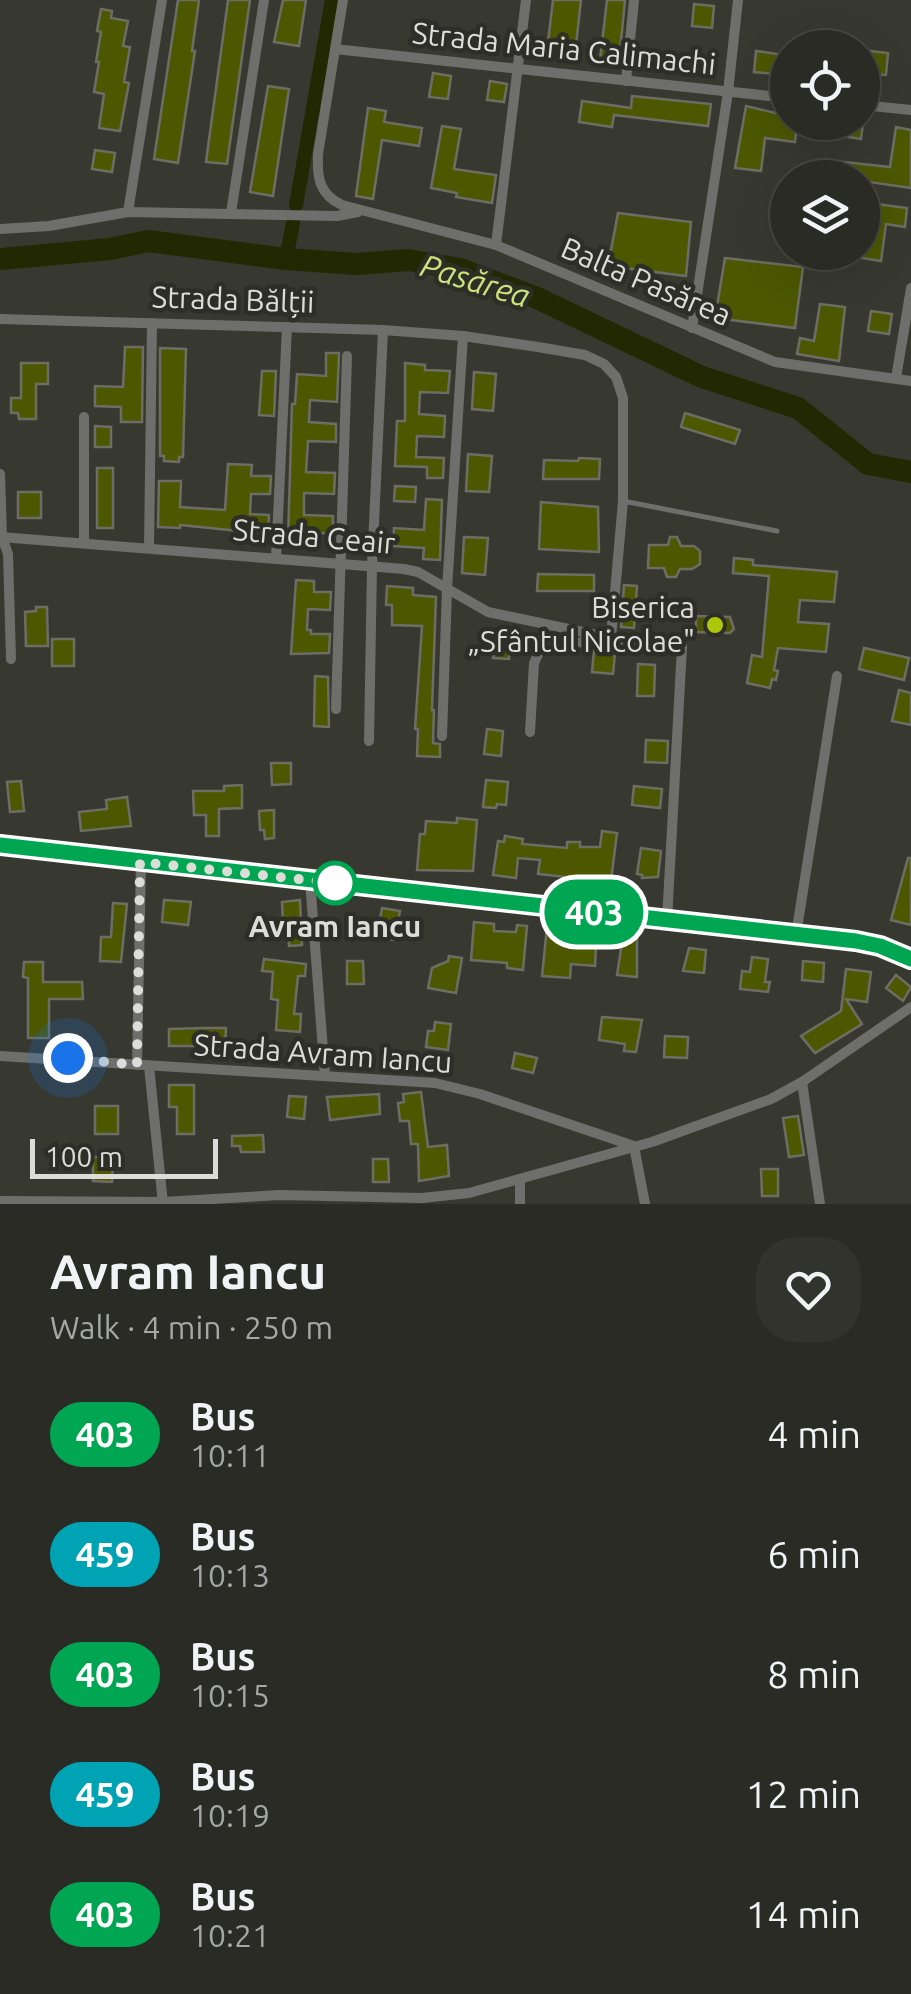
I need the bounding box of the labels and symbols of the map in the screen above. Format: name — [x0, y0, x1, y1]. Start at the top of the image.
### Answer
street label: Strada Maria Calimachi — [411, 15, 718, 81]
street label: Balta Pasărea — [556, 230, 736, 332]
water label: Pasărea — [416, 246, 534, 314]
street label: Strada Bălții — [151, 279, 315, 319]
street label: Strada Ceair — [231, 512, 397, 560]
place label: Biserica „Sfântul Nicolae" — [468, 590, 695, 658]
marker: Biserica „Sfântul Nicolae" — [704, 614, 726, 636]
marker: Avram Iancu — [314, 862, 356, 904]
line badge: 403 — [536, 880, 652, 944]
place label: Avram Iancu — [249, 909, 421, 943]
street label: Strada Avram Iancu — [193, 1027, 453, 1079]
your location — [43, 1033, 93, 1083]
scale bar — [30, 1134, 218, 1178]

